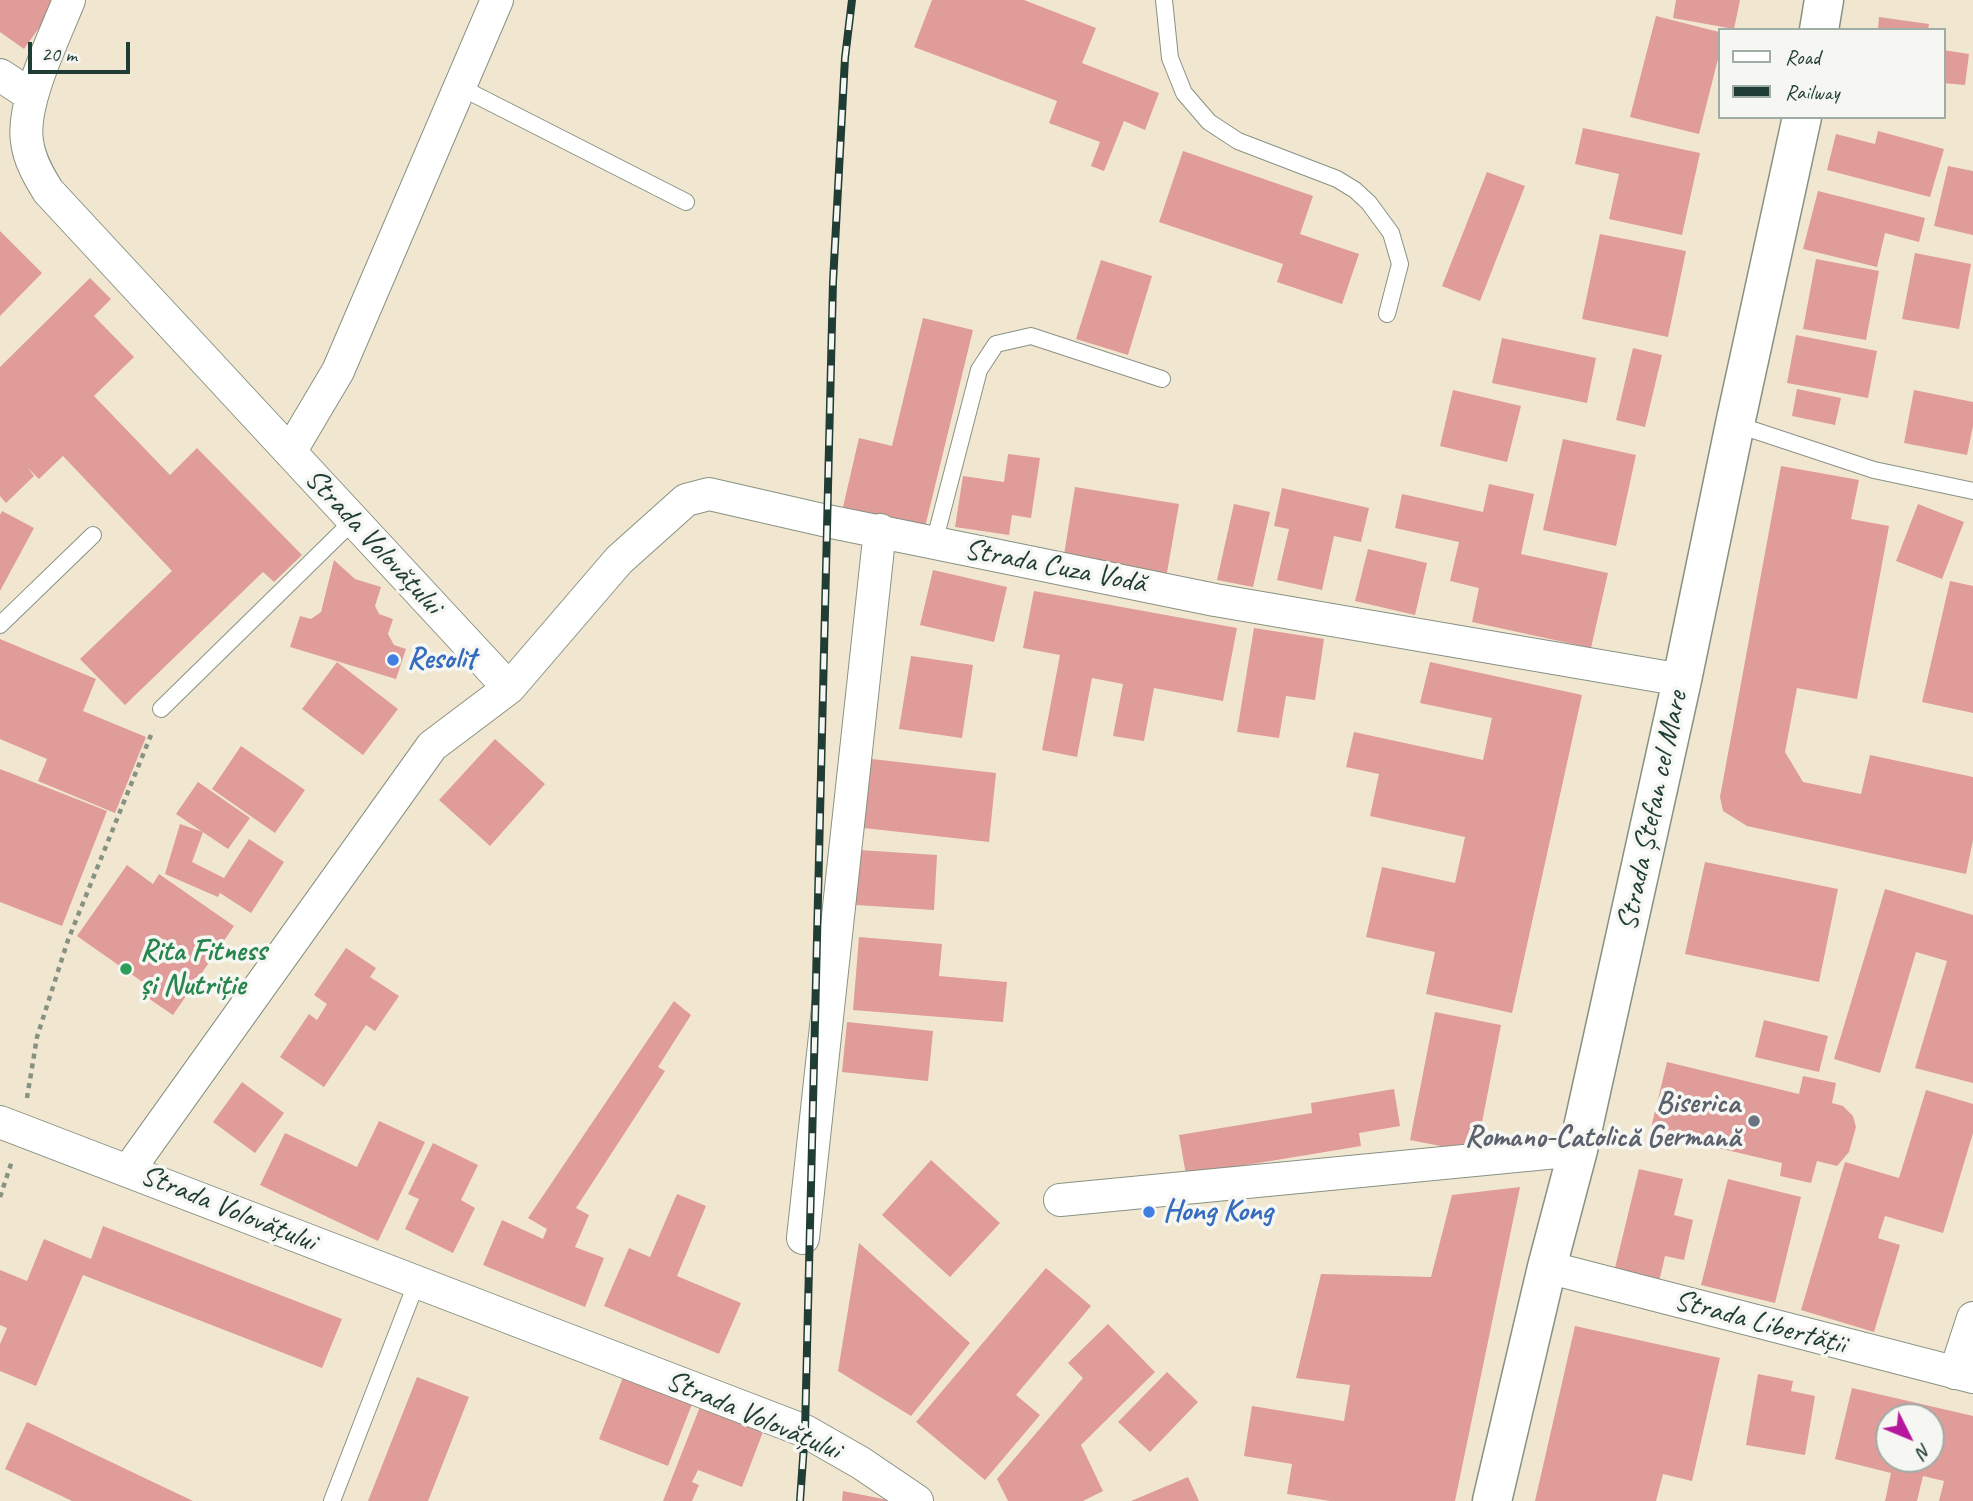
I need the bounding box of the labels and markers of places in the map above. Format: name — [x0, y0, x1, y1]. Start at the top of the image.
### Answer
place label: Resolit — [407, 642, 476, 678]
marker: Resolit — [385, 652, 401, 668]
place label: Rita Fitness și Nutriție — [140, 934, 267, 1004]
marker: Rita Fitness și Nutriție — [118, 961, 134, 977]
place label: Biserica Romano-Catolică Germană — [1465, 1086, 1740, 1156]
marker: Biserica Romano-Catolică Germană — [1746, 1113, 1762, 1129]
place label: Hong Kong — [1163, 1194, 1272, 1230]
marker: Hong Kong — [1141, 1204, 1157, 1220]

